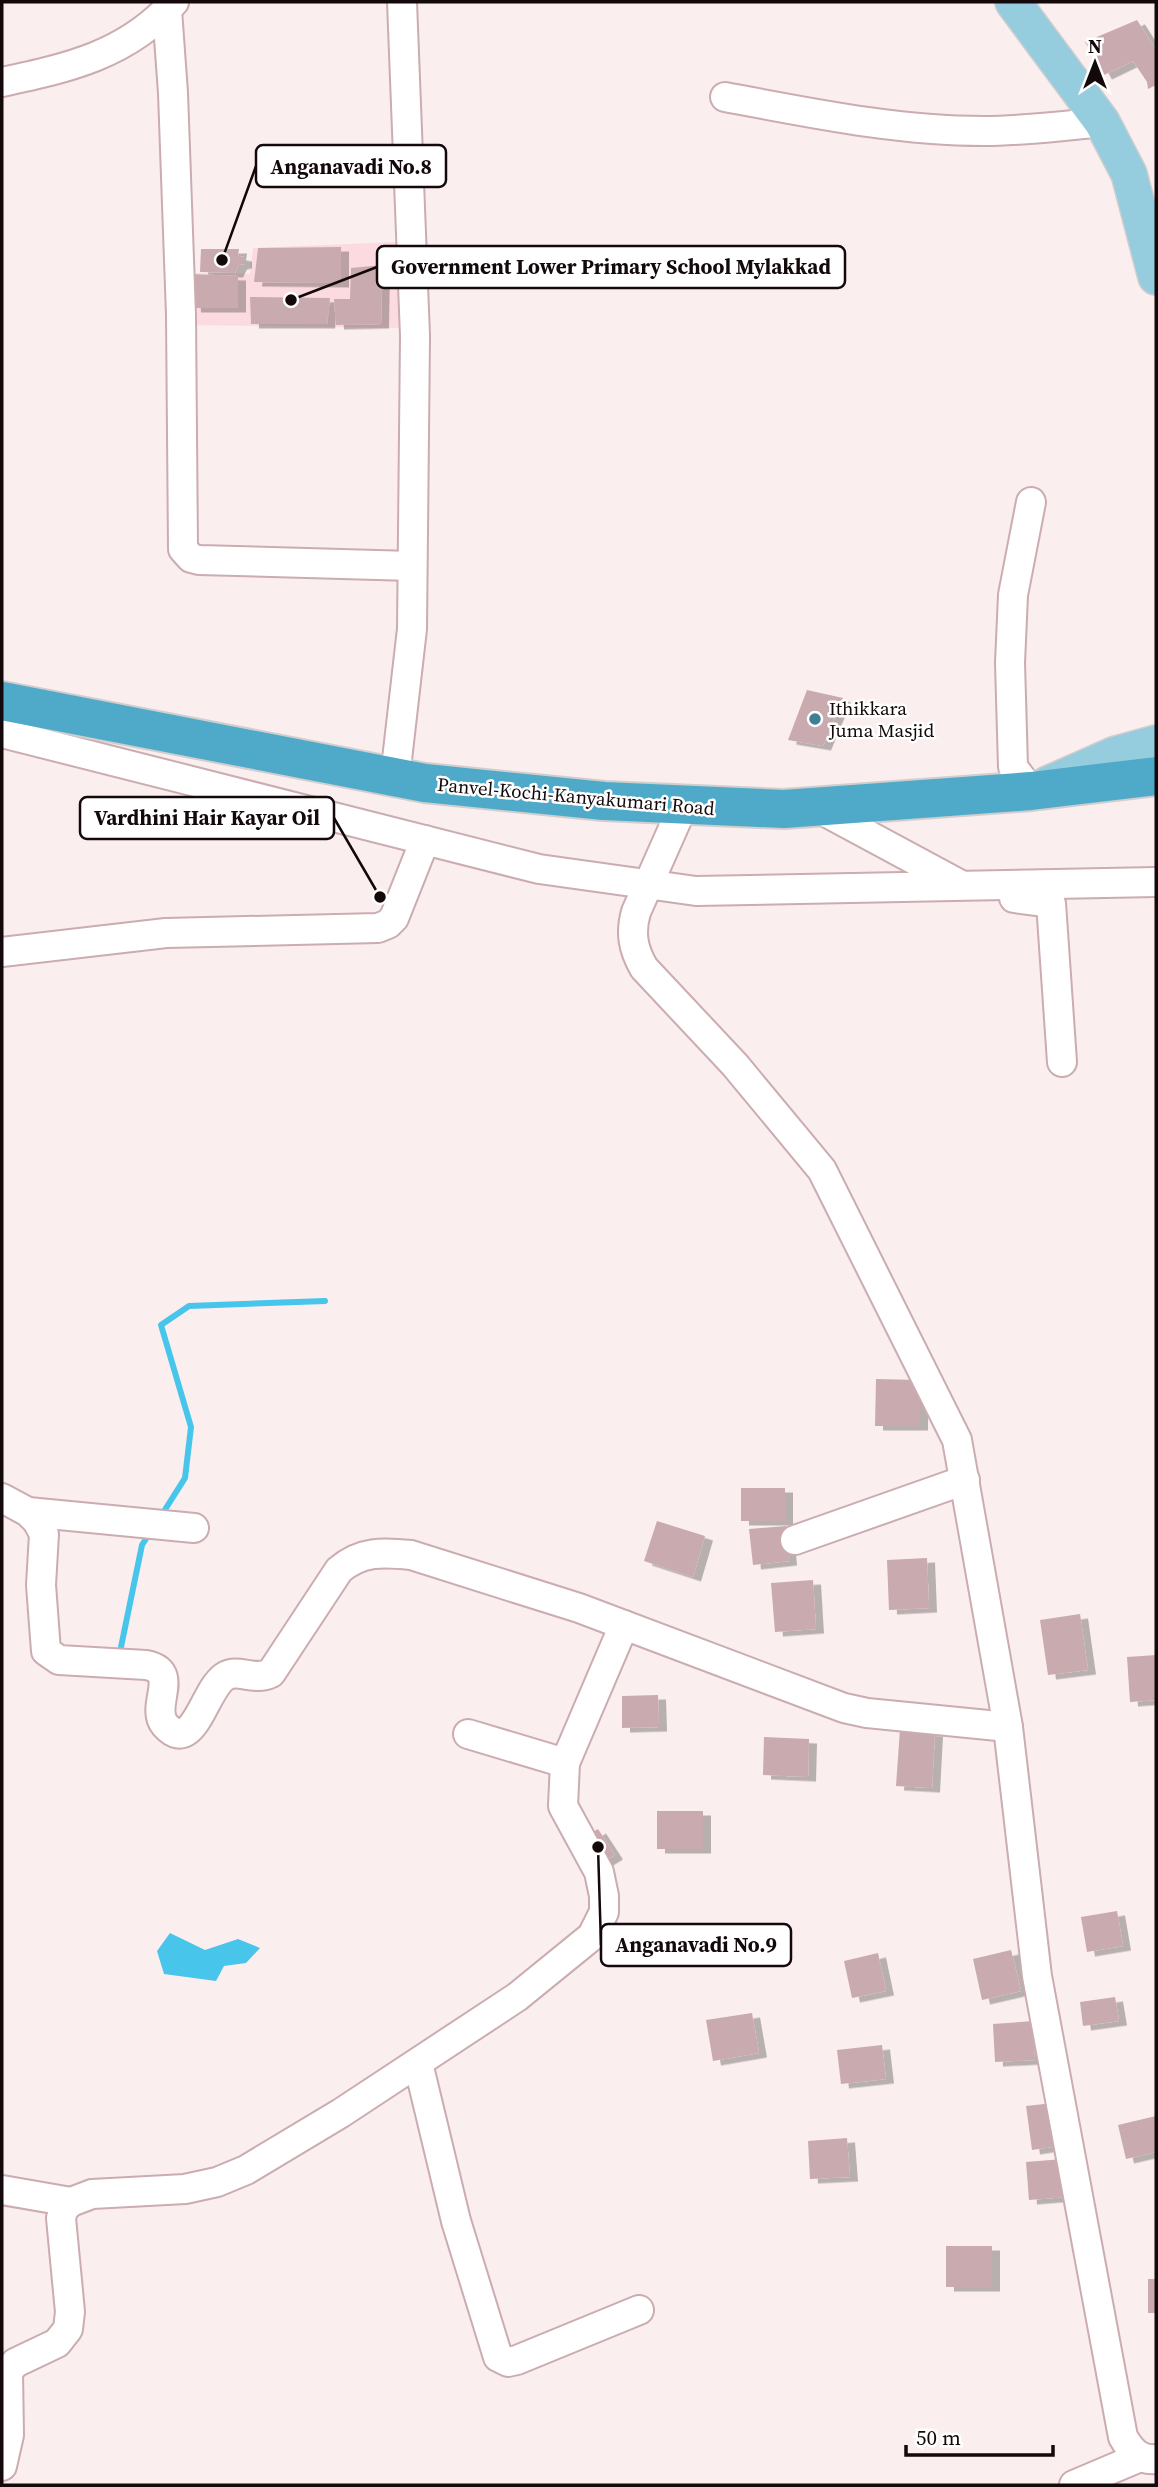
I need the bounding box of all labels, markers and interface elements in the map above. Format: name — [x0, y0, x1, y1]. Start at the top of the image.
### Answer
north arrow — [1060, 28, 1130, 98]
text: N — [1088, 33, 1102, 59]
callout: Anganavadi No.8 — [256, 145, 446, 187]
text: Anganavadi No.8 — [270, 152, 432, 181]
callout: Government Lower Primary School Mylakkad — [377, 246, 845, 288]
text: Government Lower Primary School Mylakkad — [391, 252, 832, 281]
place label: Ithikkara Juma Masjid — [828, 695, 934, 743]
marker: Ithikkara Juma Masjid — [807, 711, 823, 727]
street label: Panvel-Kochi-Kanyakumari Road — [436, 771, 716, 821]
callout: Vardhini Hair Kayar Oil — [80, 797, 334, 839]
text: Vardhini Hair Kayar Oil — [94, 803, 320, 832]
callout: Anganavadi No.9 — [601, 1924, 791, 1966]
text: Anganavadi No.9 — [615, 1930, 777, 1959]
scale bar — [906, 2414, 1053, 2458]
text: 50 m — [916, 2423, 961, 2452]

